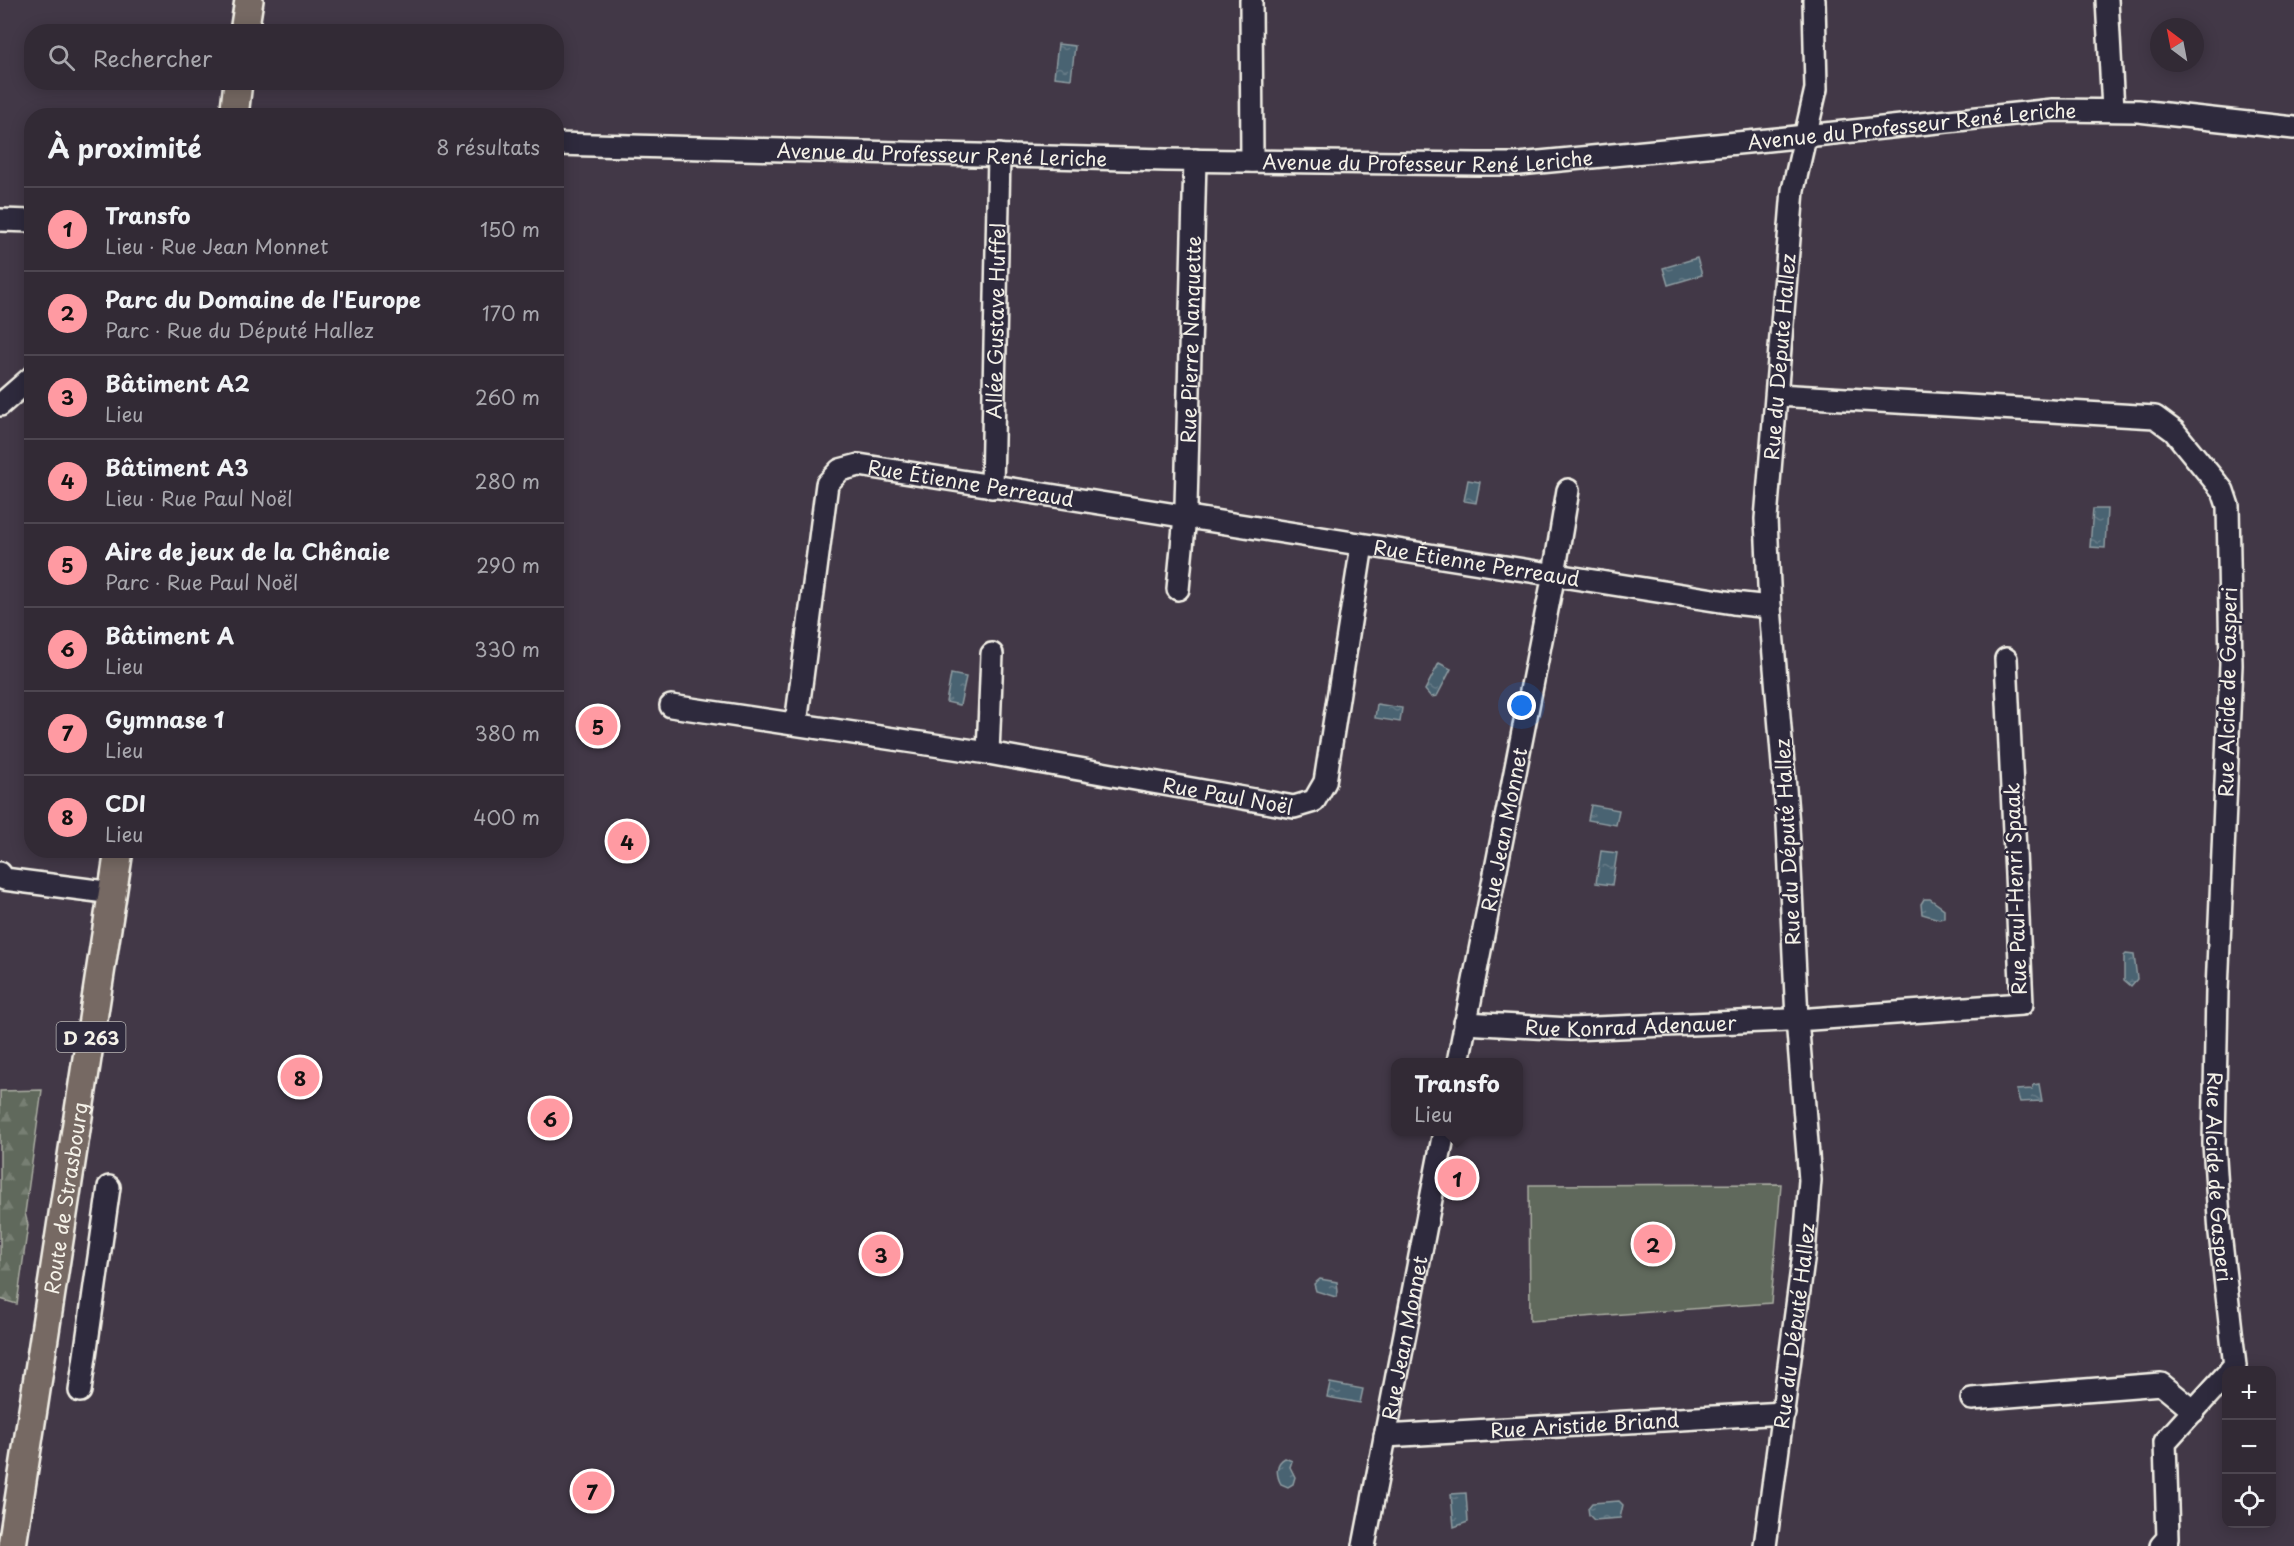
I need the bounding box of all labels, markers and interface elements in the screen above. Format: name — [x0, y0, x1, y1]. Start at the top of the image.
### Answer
north arrow — [2150, 18, 2204, 72]
search box — [24, 24, 564, 90]
icon: search — [45, 41, 78, 74]
text: Rechercher — [93, 41, 212, 74]
street label: Avenue du Professeur René Leriche — [1746, 95, 2077, 157]
text: À proximité — [48, 128, 202, 167]
text: 8 résultats — [436, 132, 540, 162]
street label: Avenue du Professeur René Leriche — [776, 135, 1108, 173]
street label: Avenue du Professeur René Leriche — [1262, 142, 1594, 179]
text: Transfo — [105, 198, 191, 231]
text: 1 — [63, 214, 72, 244]
text: 150 m — [480, 214, 540, 244]
street label: Allée Gustave Huffel — [978, 223, 1013, 419]
text: Lieu · Rue Jean Monnet — [105, 231, 329, 261]
street label: Rue Pierre Nanquette — [1173, 235, 1208, 444]
street label: Rue du Député Hallez — [1756, 253, 1803, 461]
text: Parc du Domaine de l'Europe — [105, 282, 421, 315]
text: 2 — [60, 298, 75, 328]
text: 170 m — [482, 298, 540, 328]
text: Parc · Rue du Député Hallez — [105, 315, 374, 345]
text: Bâtiment A2 — [105, 366, 250, 399]
text: 3 — [61, 382, 74, 412]
text: 260 m — [475, 382, 540, 412]
text: Lieu — [105, 399, 143, 429]
text: Bâtiment A3 — [105, 450, 249, 483]
street label: Rue Étienne Perreaud — [866, 452, 1076, 514]
text: 4 — [61, 466, 74, 496]
text: 280 m — [475, 466, 540, 496]
text: Lieu · Rue Paul Noël — [105, 483, 293, 513]
street label: Rue Étienne Perreaud — [1371, 531, 1582, 594]
text: Aire de jeux de la Chênaie — [105, 534, 390, 567]
text: 5 — [61, 550, 74, 580]
text: 290 m — [476, 550, 540, 580]
text: Parc · Rue Paul Noël — [105, 567, 298, 597]
street label: Rue Alcide de Gasperi — [2210, 587, 2244, 797]
text: Bâtiment A — [105, 618, 234, 651]
text: 6 — [60, 634, 75, 664]
text: 330 m — [474, 634, 540, 664]
text: Lieu — [105, 651, 143, 681]
your location — [1507, 691, 1536, 720]
text: Gymnase 1 — [105, 702, 224, 735]
pin: 5 — [578, 704, 618, 748]
text: 7 — [62, 718, 73, 748]
text: 380 m — [474, 718, 540, 748]
text: Lieu — [105, 735, 143, 765]
street label: Rue du Député Hallez — [1767, 738, 1807, 946]
street label: Rue Jean Monnet — [1473, 745, 1535, 914]
street label: Rue Paul Noël — [1160, 769, 1295, 822]
street label: Rue Paul-Henri Spaak — [1996, 782, 2034, 996]
text: CDI — [105, 786, 146, 819]
text: 8 — [61, 802, 74, 832]
text: 400 m — [473, 802, 540, 832]
pin: 4 — [608, 818, 646, 864]
text: Lieu — [105, 819, 143, 849]
street label: Rue Konrad Adenauer — [1524, 1007, 1738, 1044]
road number: D 263 — [56, 1022, 125, 1052]
pin: 8 — [280, 1054, 320, 1100]
popup — [1391, 1058, 1523, 1136]
text: Transfo — [1414, 1066, 1500, 1099]
street label: Rue Alcide de Gasperi — [2199, 1072, 2240, 1283]
pin: 6 — [530, 1096, 570, 1140]
text: Lieu — [1414, 1099, 1453, 1129]
street label: Route de Strasbourg — [36, 1100, 95, 1296]
pin: 1 — [1438, 1156, 1476, 1200]
pin: 2 — [1634, 1222, 1672, 1266]
street label: Rue du Député Hallez — [1766, 1222, 1821, 1431]
pin: 3 — [862, 1232, 900, 1276]
street label: Rue Jean Monnet — [1374, 1253, 1435, 1423]
map controls — [2222, 1366, 2276, 1528]
button: + — [2222, 1366, 2276, 1420]
street label: Rue Aristide Briand — [1490, 1404, 1680, 1445]
button: − — [2222, 1420, 2276, 1474]
pin: 7 — [572, 1468, 612, 1514]
button: locate — [2222, 1474, 2276, 1528]

